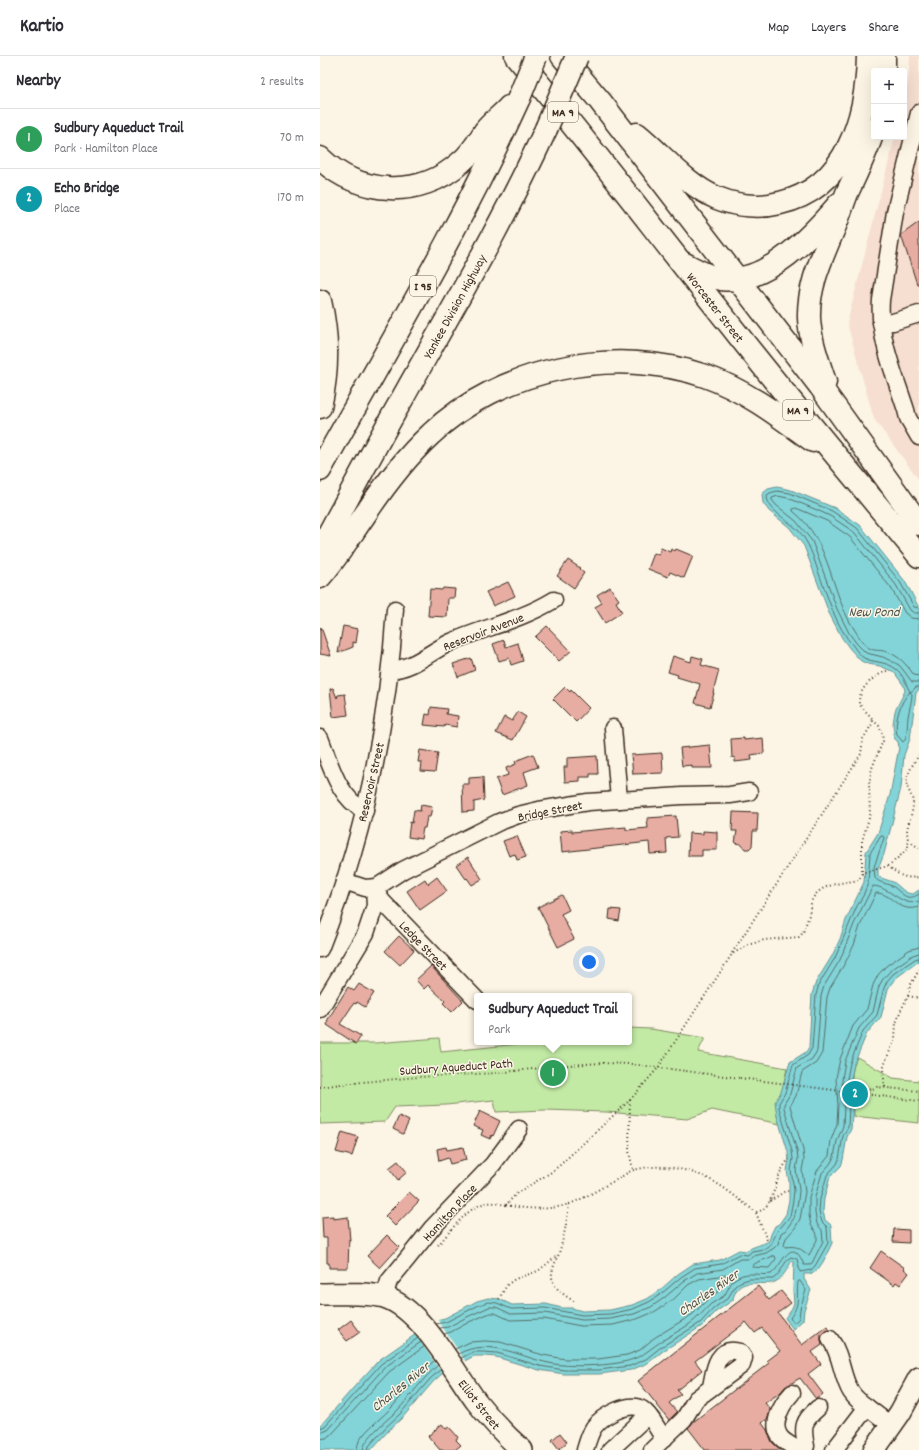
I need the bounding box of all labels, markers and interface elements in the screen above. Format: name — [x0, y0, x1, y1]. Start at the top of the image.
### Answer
text: Kartio — [20, 14, 64, 41]
text: Map — [768, 18, 789, 38]
text: Layers — [811, 18, 846, 38]
text: Share — [868, 18, 899, 38]
map controls — [871, 68, 907, 140]
button: + — [871, 68, 907, 104]
text: Nearby — [16, 70, 60, 94]
text: 2 results — [260, 73, 304, 92]
road number: MA 9 — [548, 102, 578, 122]
button: − — [871, 104, 907, 140]
text: Sudbury Aqueduct Trail — [54, 118, 184, 140]
text: 1 — [28, 129, 30, 148]
text: 70 m — [280, 129, 304, 148]
text: Park · Hamilton Place — [54, 140, 158, 159]
text: Echo Bridge — [54, 178, 119, 200]
text: 2 — [26, 189, 32, 208]
text: 170 m — [277, 189, 304, 208]
text: Place — [54, 200, 80, 219]
street label: Yankee Division Highway — [420, 251, 493, 363]
street label: Worcester Street — [681, 269, 748, 348]
road number: I 95 — [410, 276, 436, 296]
road number: MA 9 — [783, 400, 813, 420]
water label: New Pond — [849, 603, 902, 623]
street label: Reservoir Avenue — [441, 609, 527, 657]
street label: Reservoir Street — [354, 741, 391, 824]
street label: Bridge Street — [517, 797, 585, 828]
street label: Ledge Street — [393, 917, 451, 976]
your location — [579, 952, 599, 972]
popup — [474, 993, 632, 1045]
text: Sudbury Aqueduct Trail — [488, 999, 618, 1021]
text: Park — [488, 1021, 510, 1040]
street label: Sudbury Aqueduct Path — [399, 1055, 513, 1082]
pin: 1 — [540, 1058, 566, 1088]
pin: 2 — [842, 1079, 868, 1109]
street label: Hamilton Place — [419, 1180, 483, 1247]
water label: Charles River — [675, 1264, 745, 1322]
water label: Charles River — [368, 1357, 436, 1417]
street label: Elliot Street — [452, 1376, 504, 1435]

